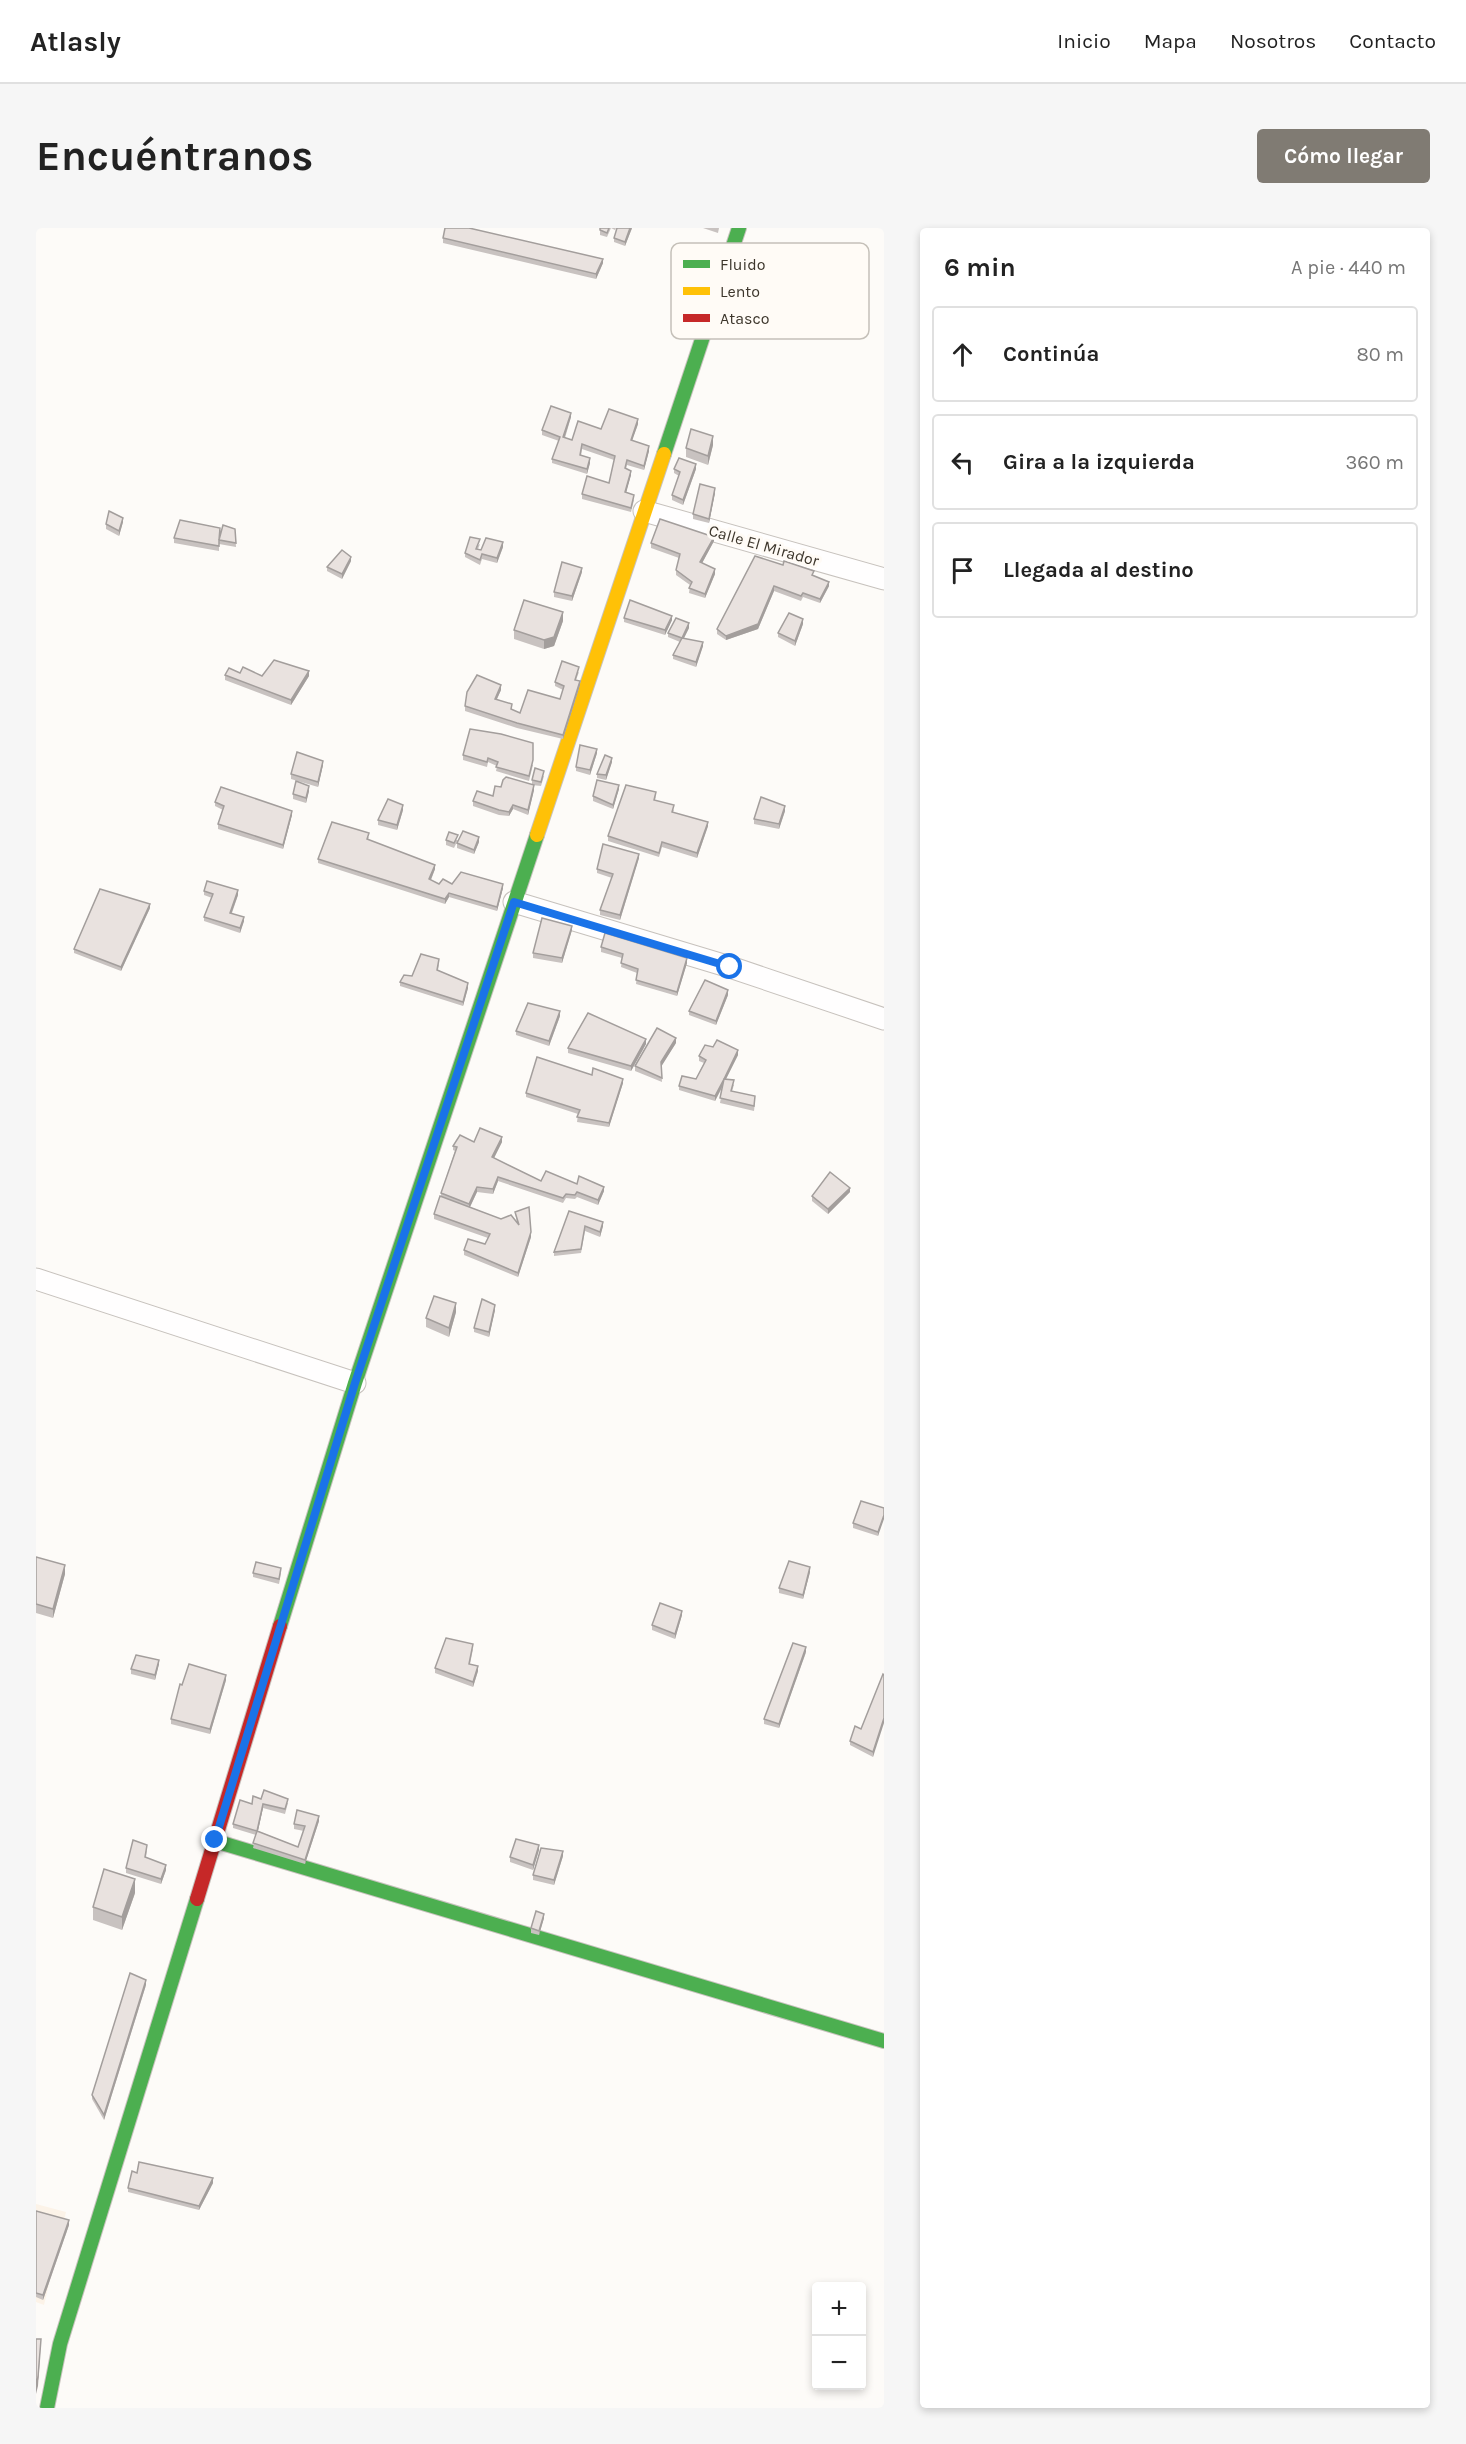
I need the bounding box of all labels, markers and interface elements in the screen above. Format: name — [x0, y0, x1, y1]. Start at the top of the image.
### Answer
text: Atlasly — [30, 25, 121, 58]
text: Inicio — [1057, 29, 1111, 53]
text: Mapa — [1144, 29, 1197, 53]
text: Nosotros — [1230, 29, 1316, 53]
text: Contacto — [1349, 29, 1436, 53]
button: Cómo llegar — [1257, 129, 1430, 183]
text: Encuéntranos — [36, 131, 314, 181]
legend — [671, 243, 869, 339]
text: 6 min — [944, 252, 1016, 283]
text: Fluido — [720, 255, 766, 274]
text: A pie · 440 m — [1291, 256, 1406, 279]
text: Lento — [720, 282, 760, 301]
text: Atasco — [720, 309, 769, 328]
icon: ahead — [946, 338, 979, 371]
text: Continúa — [1003, 341, 1099, 367]
text: 80 m — [1356, 343, 1404, 366]
icon: left — [946, 446, 979, 479]
text: Gira a la izquierda — [1003, 449, 1195, 475]
text: 360 m — [1345, 451, 1404, 474]
street label: Calle El Mirador — [707, 521, 821, 570]
icon: arrive — [946, 554, 979, 587]
text: Llegada al destino — [1003, 557, 1194, 583]
route start — [716, 953, 742, 979]
route end — [201, 1826, 227, 1852]
map controls — [812, 2282, 866, 2390]
button: + — [812, 2282, 866, 2336]
button: − — [812, 2336, 866, 2390]

